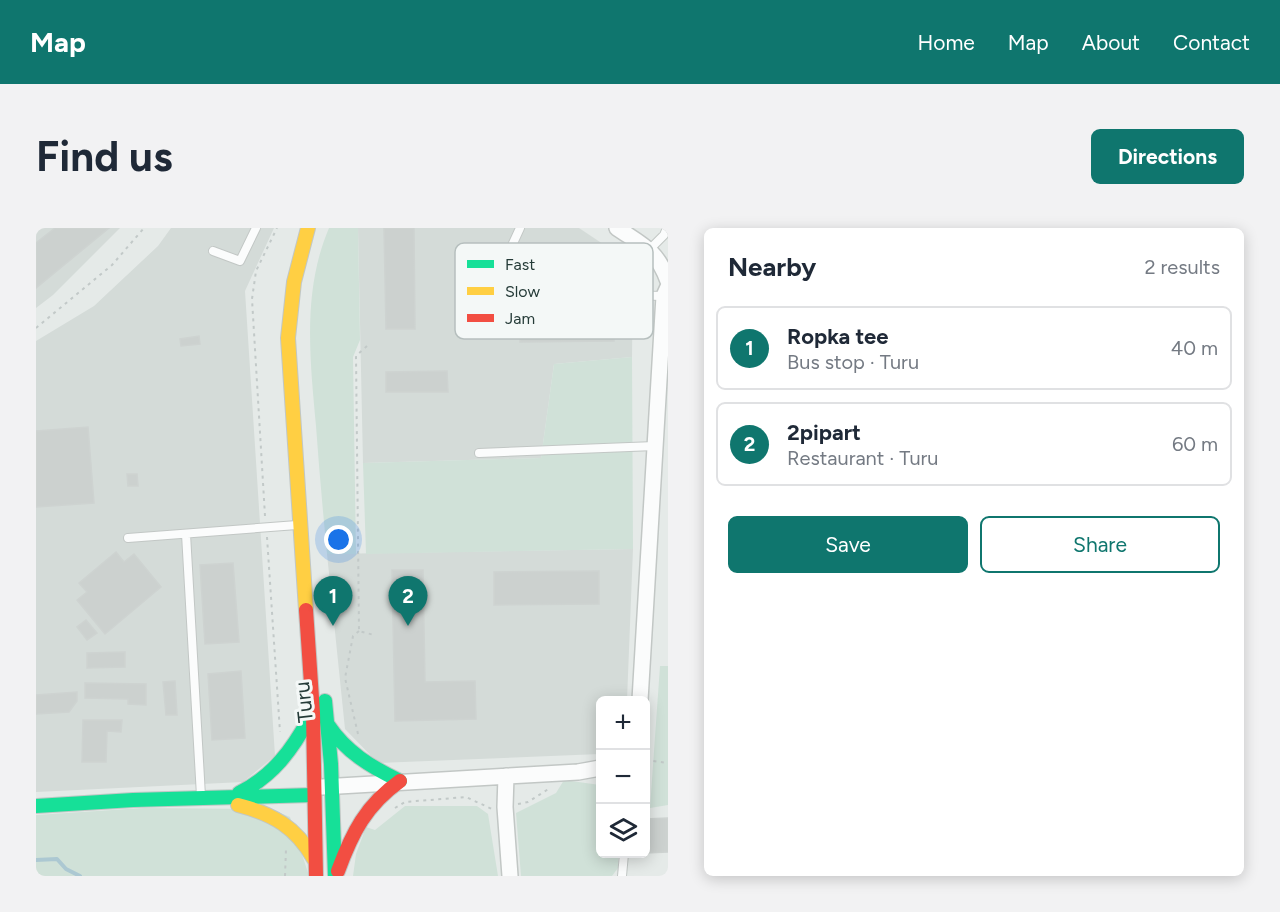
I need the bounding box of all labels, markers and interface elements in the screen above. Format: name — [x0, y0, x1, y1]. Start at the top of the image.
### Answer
text: Map — [30, 25, 86, 59]
text: Home — [918, 30, 975, 55]
text: Map — [1008, 30, 1049, 55]
text: About — [1082, 30, 1140, 55]
text: Contact — [1173, 30, 1250, 55]
button: Directions — [1091, 129, 1244, 184]
text: Find us — [36, 131, 173, 182]
legend — [455, 243, 653, 339]
text: Nearby — [728, 251, 816, 283]
text: Fast — [505, 255, 535, 274]
text: 2 results — [1144, 255, 1220, 279]
text: Slow — [505, 282, 540, 301]
text: Jam — [505, 309, 535, 328]
text: Ropka tee — [787, 323, 888, 350]
text: 1 — [745, 336, 754, 360]
text: 40 m — [1171, 336, 1218, 360]
text: Bus stop · Turu — [787, 350, 919, 374]
text: 2pipart — [787, 419, 861, 446]
text: 2 — [744, 432, 755, 456]
text: 60 m — [1172, 432, 1218, 456]
text: Restaurant · Turu — [787, 446, 938, 470]
button: Save — [728, 516, 968, 573]
button: Share — [980, 516, 1220, 573]
your location — [324, 525, 353, 554]
pin: 1 — [314, 576, 352, 626]
pin: 2 — [388, 576, 428, 626]
street label: Turu — [289, 680, 318, 724]
map controls — [596, 696, 650, 858]
button: + — [596, 696, 650, 750]
button: − — [596, 750, 650, 804]
button: layers — [596, 804, 650, 858]

